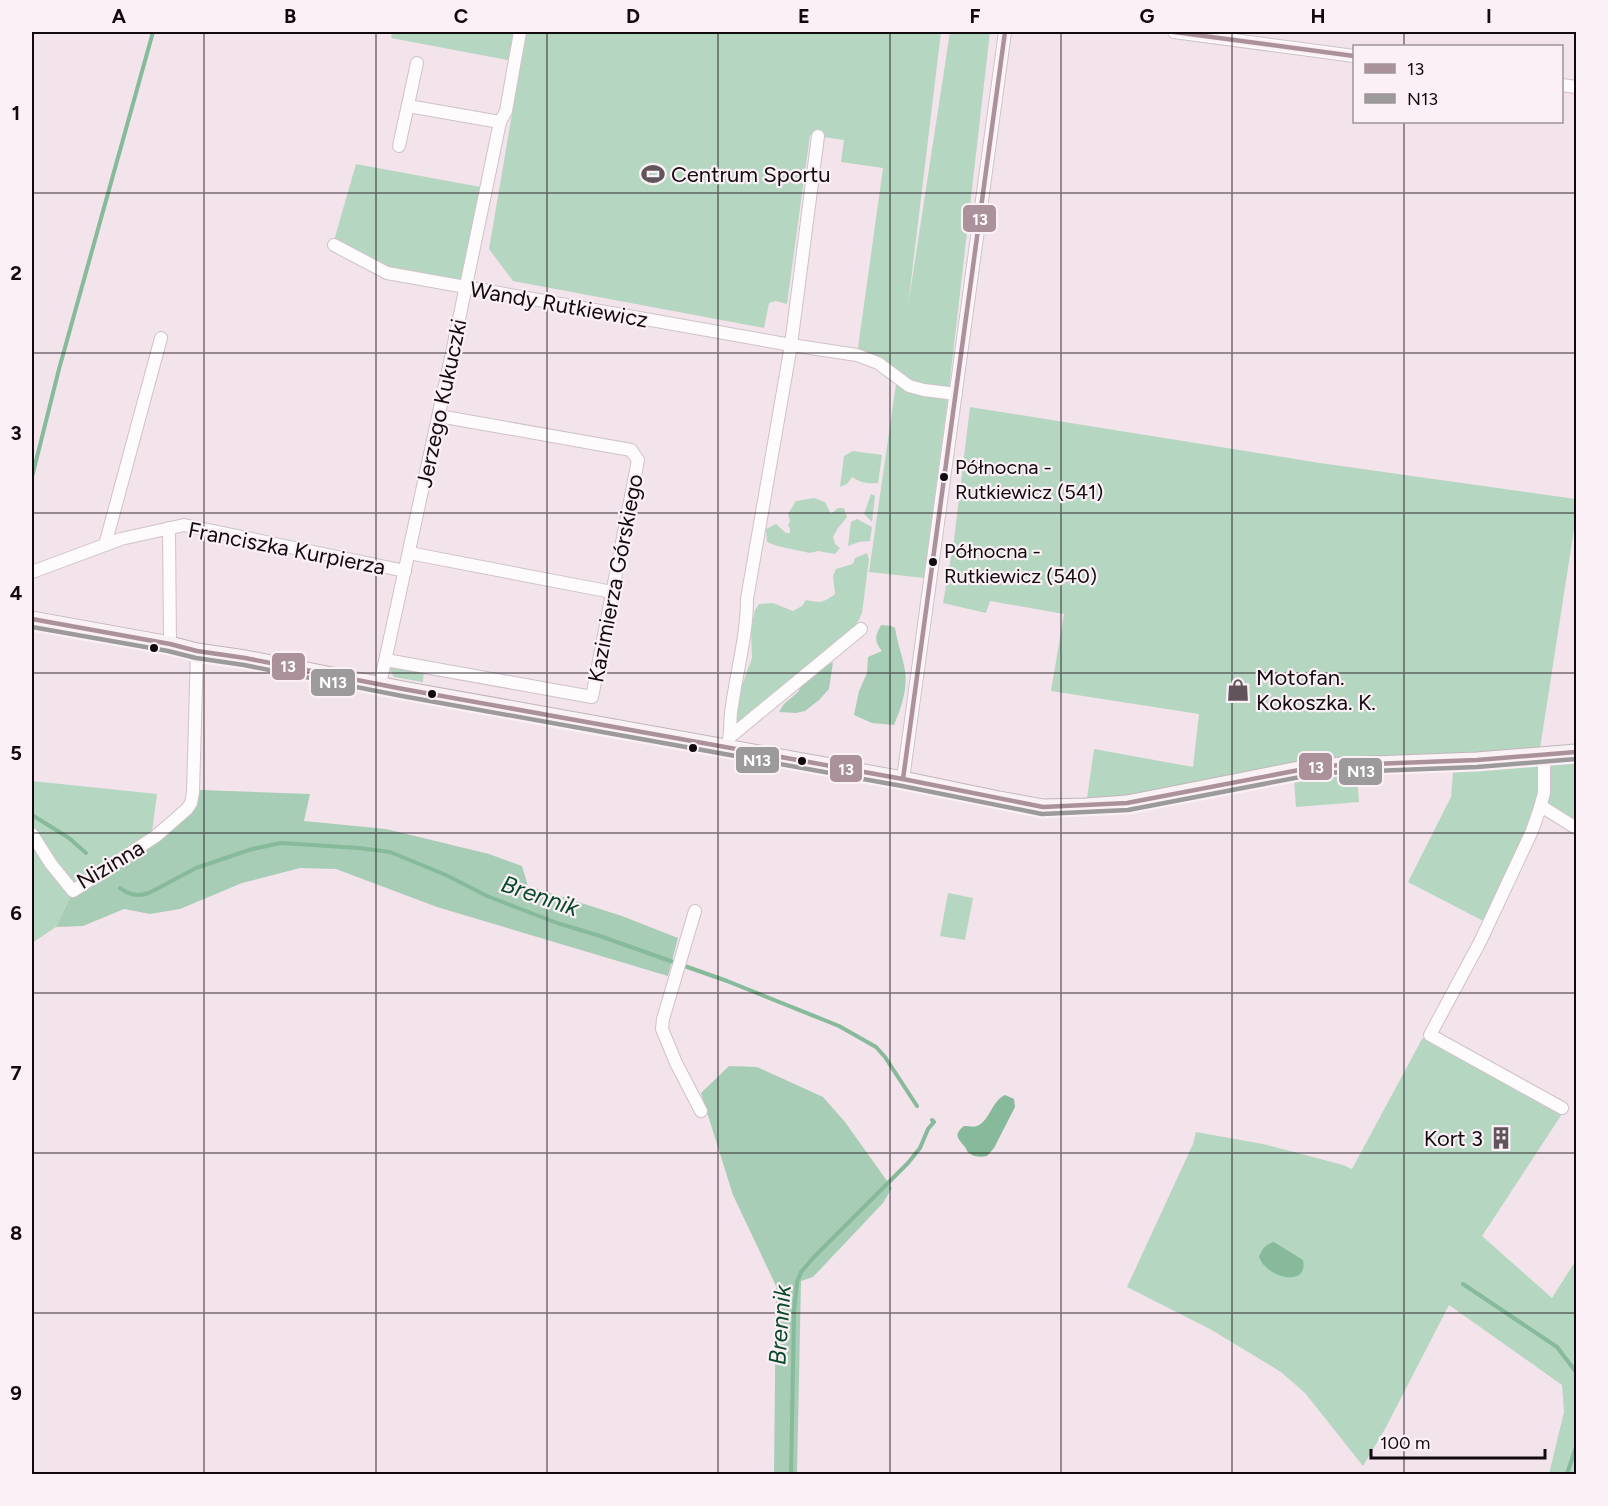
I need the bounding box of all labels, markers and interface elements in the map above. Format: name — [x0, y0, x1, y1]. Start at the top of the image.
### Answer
text: A — [112, 4, 127, 28]
text: B — [284, 4, 296, 28]
text: C — [454, 4, 468, 28]
text: D — [626, 4, 640, 28]
text: E — [798, 4, 810, 28]
text: F — [969, 4, 981, 28]
text: G — [1140, 4, 1155, 28]
text: H — [1311, 4, 1326, 28]
text: I — [1486, 4, 1492, 28]
legend — [1353, 45, 1563, 123]
text: 13 — [1407, 58, 1424, 80]
text: N13 — [1407, 88, 1438, 110]
text: 1 — [12, 101, 20, 125]
sports icon: Centrum Sportu — [640, 161, 666, 187]
place label: Centrum Sportu — [671, 161, 831, 188]
line badge: 13 — [962, 204, 997, 233]
text: 13 — [972, 210, 988, 229]
text: 2 — [10, 261, 22, 285]
street label: Wandy Rutkiewicz — [468, 276, 650, 333]
street label: Jerzego Kukuczki — [410, 316, 473, 490]
text: 3 — [10, 421, 22, 445]
place label: Północna - Rutkiewicz (541) — [955, 455, 1103, 504]
marker: Północna - Rutkiewicz (541) — [938, 471, 950, 483]
street label: Kazimierza Górskiego — [582, 472, 649, 685]
street label: Franciszka Kurpierza — [186, 516, 388, 581]
place label: Północna - Rutkiewicz (540) — [944, 539, 1097, 588]
marker: Północna - Rutkiewicz (540) — [927, 556, 939, 568]
text: 4 — [10, 581, 23, 605]
unlabelled marker — [148, 642, 160, 654]
line badge: 13 — [271, 652, 306, 681]
text: 13 — [280, 657, 296, 676]
place label: Motofan. Kokoszka. K. — [1256, 664, 1376, 716]
line badge: N13 — [310, 668, 356, 697]
text: N13 — [319, 673, 347, 692]
shop icon: Motofan. Kokoszka. K. — [1225, 677, 1251, 703]
unlabelled marker — [426, 688, 438, 700]
text: 5 — [10, 741, 22, 765]
unlabelled marker — [687, 742, 699, 754]
line badge: N13 — [735, 746, 780, 774]
text: N13 — [743, 751, 771, 770]
line badge: 13 — [1298, 752, 1333, 781]
line badge: 13 — [829, 754, 863, 783]
unlabelled marker — [796, 755, 808, 767]
line badge: N13 — [1338, 757, 1383, 786]
text: 13 — [1308, 758, 1324, 777]
text: 13 — [838, 760, 854, 779]
text: N13 — [1347, 762, 1375, 781]
street label: Nizinna — [72, 834, 149, 895]
water label: Brennik — [498, 869, 584, 923]
text: 6 — [10, 901, 22, 925]
text: 7 — [10, 1061, 22, 1085]
place label: Kort 3 — [1424, 1125, 1483, 1152]
building icon: Kort 3 — [1488, 1125, 1514, 1151]
text: 8 — [10, 1221, 22, 1245]
water label: Brennik — [762, 1283, 797, 1366]
text: 9 — [10, 1381, 22, 1405]
scale bar — [1371, 1422, 1545, 1460]
text: 100 m — [1380, 1432, 1430, 1454]

